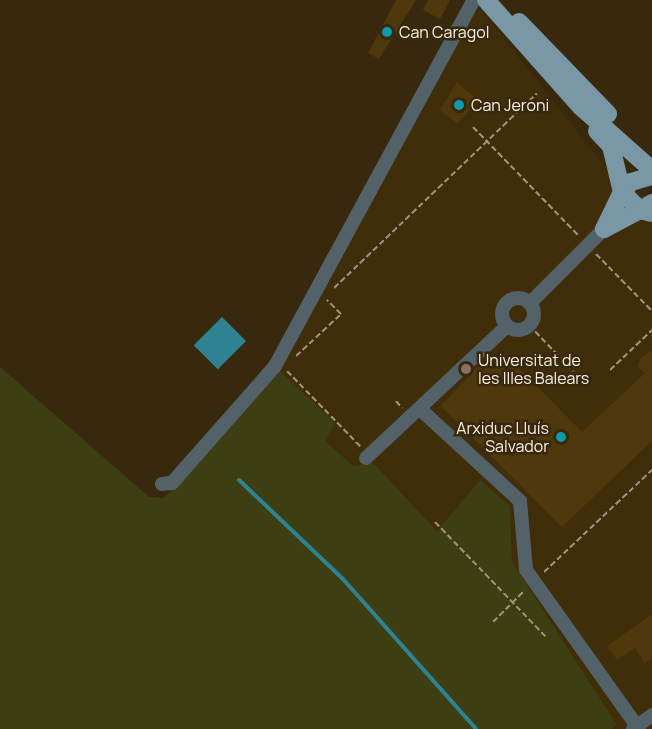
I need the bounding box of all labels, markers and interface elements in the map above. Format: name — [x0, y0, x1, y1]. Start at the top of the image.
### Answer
place label: Can Caragol — [399, 22, 489, 42]
marker: Can Caragol — [380, 25, 394, 39]
place label: Can Jeroni — [471, 95, 549, 115]
marker: Can Jeroni — [452, 98, 466, 112]
place label: Universitat de les Illes Balears — [478, 350, 589, 388]
marker: Universitat de les Illes Balears — [459, 362, 473, 376]
place label: Arxiduc Lluís Salvador — [456, 418, 549, 456]
marker: Arxiduc Lluís Salvador — [554, 430, 568, 444]

